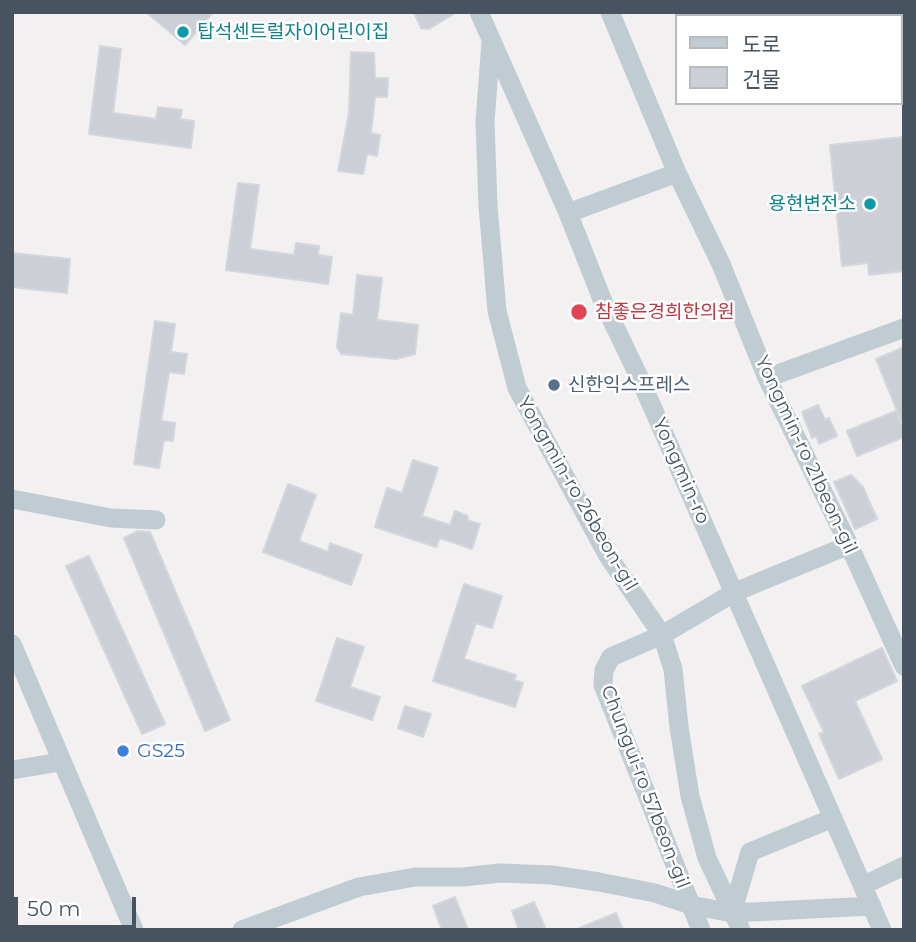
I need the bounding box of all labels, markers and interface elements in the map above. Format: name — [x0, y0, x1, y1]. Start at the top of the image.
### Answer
legend — [674, 14, 902, 105]
place label: 탑석센트럴자이어린이집 — [197, 21, 389, 43]
marker: 탑석센트럴자이어린이집 — [175, 24, 191, 40]
text: 도로 — [742, 32, 781, 57]
text: 건물 — [742, 67, 781, 92]
place label: 용현변전소 — [769, 193, 856, 215]
marker: 용현변전소 — [862, 196, 878, 212]
place label: 참좋은경희한의원 — [595, 301, 735, 323]
marker: 참좋은경희한의원 — [569, 302, 589, 322]
street label: Yongmin-ro 21beon-gil — [750, 352, 862, 558]
place label: 신한익스프레스 — [568, 374, 690, 396]
marker: 신한익스프레스 — [546, 377, 562, 393]
street label: Yongmin-ro 26beon-gil — [512, 393, 642, 595]
street label: Yongmin-ro — [648, 415, 714, 527]
street label: Chungui-ro 57beon-gil — [596, 682, 694, 892]
place label: GS25 — [137, 740, 185, 762]
marker: GS25 — [115, 743, 131, 759]
scale bar — [18, 883, 140, 927]
text: 50 m — [27, 896, 81, 921]

